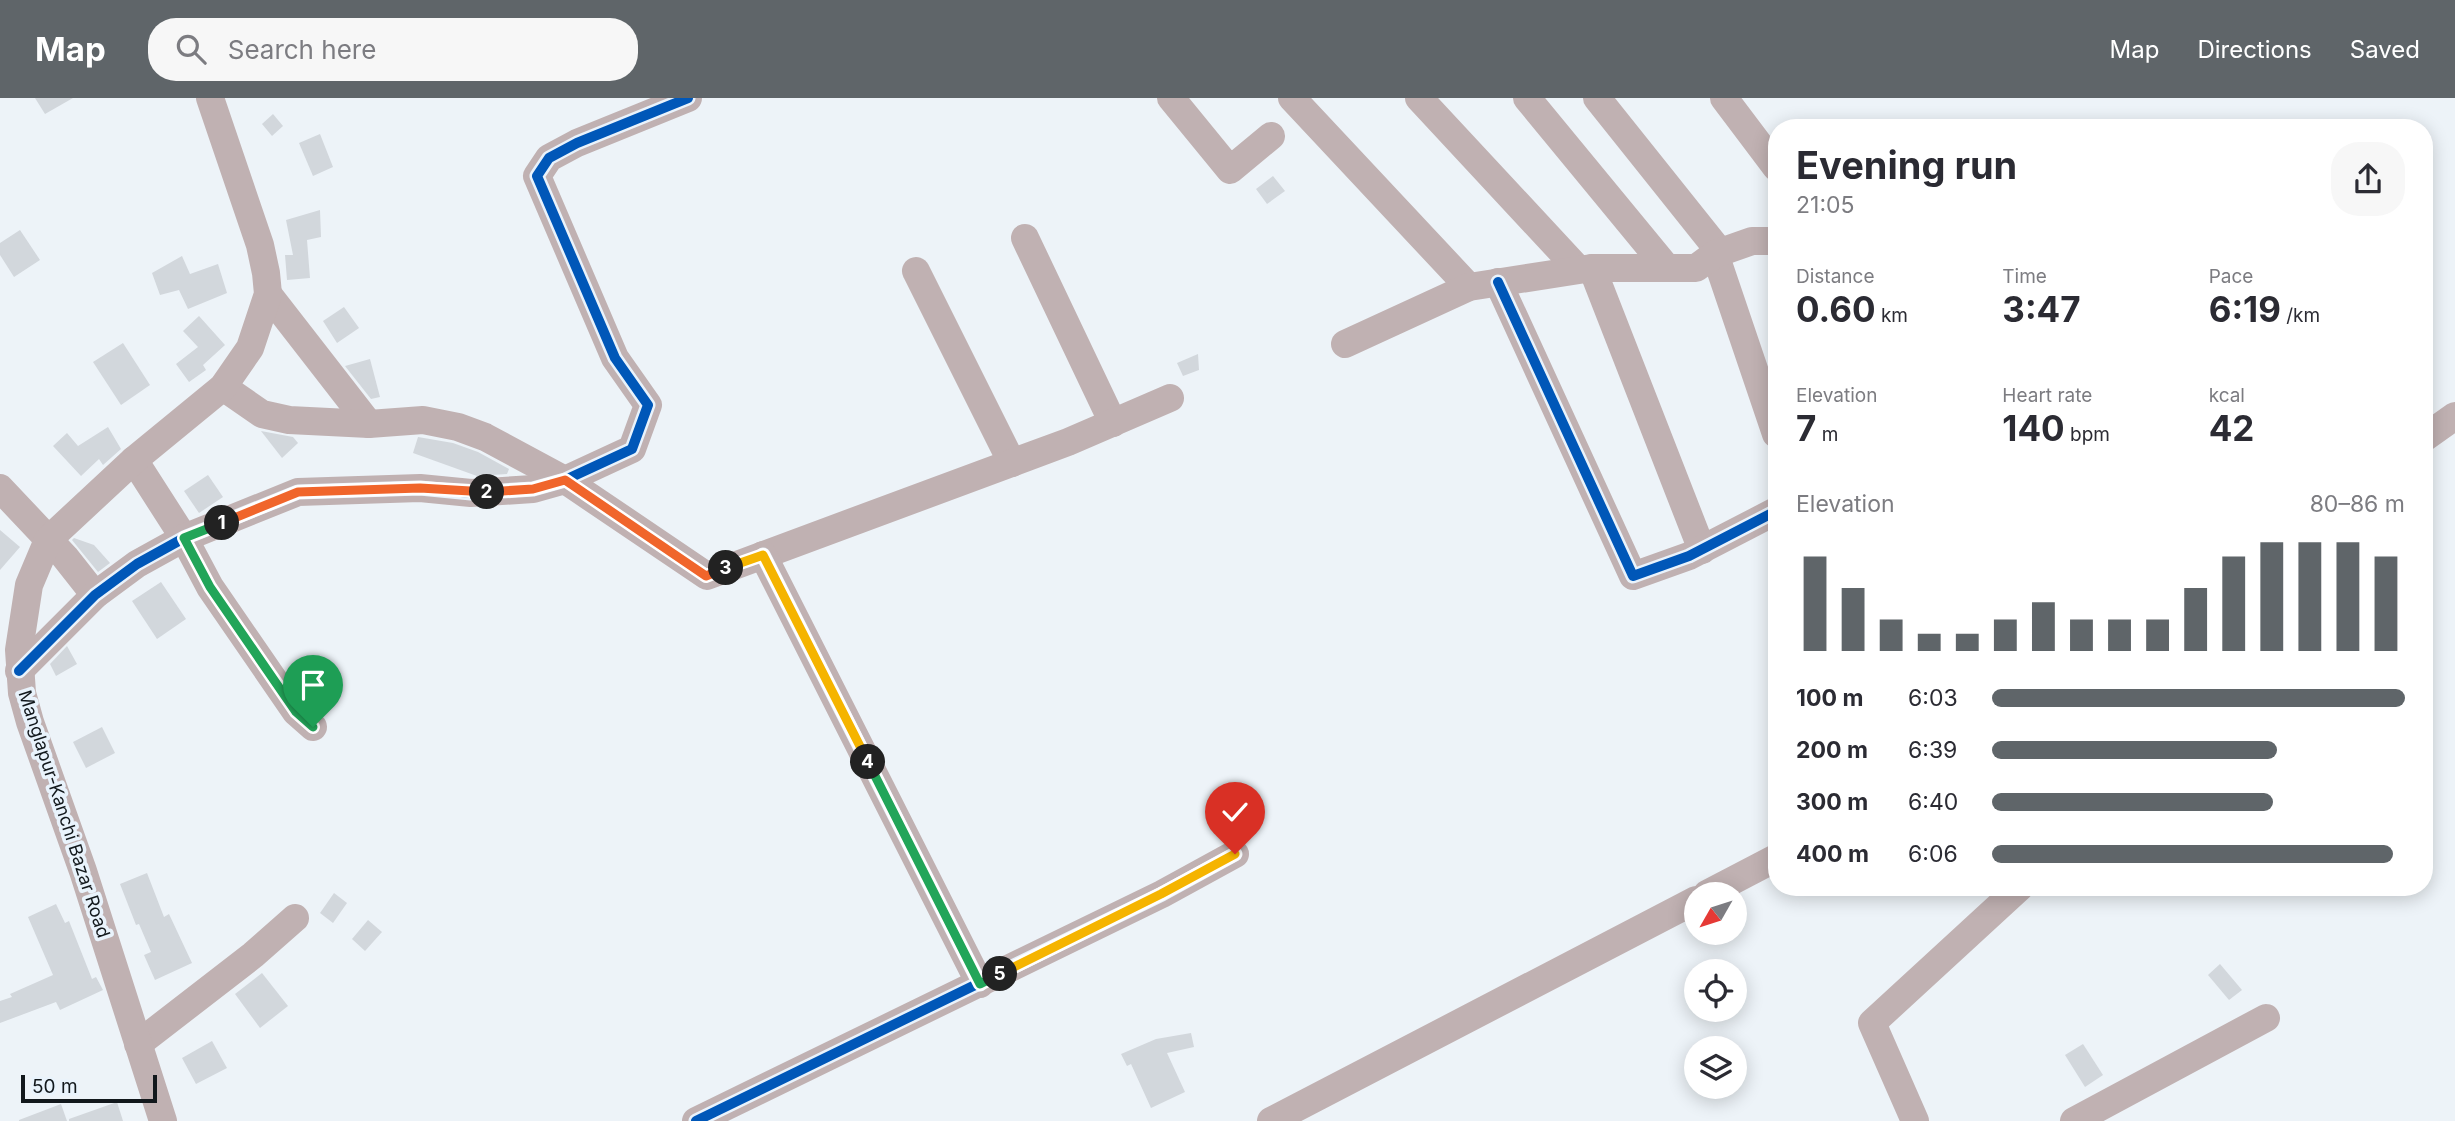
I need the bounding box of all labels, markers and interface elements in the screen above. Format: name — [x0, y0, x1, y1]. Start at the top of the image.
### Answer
search box — [148, 18, 638, 81]
text: Map — [35, 29, 106, 69]
icon: search — [172, 30, 210, 68]
text: Search here — [228, 34, 376, 65]
text: Map — [2110, 35, 2159, 64]
text: Directions — [2197, 35, 2312, 64]
text: Saved — [2350, 35, 2420, 64]
text: Evening run — [1796, 142, 2017, 188]
button: share — [2331, 142, 2405, 216]
text: 21:05 — [1796, 191, 1855, 219]
text: Distance — [1796, 265, 1874, 288]
text: Time — [2002, 265, 2047, 288]
text: Pace — [2209, 265, 2253, 288]
text: 0.60 — [1796, 288, 1876, 330]
text: 3:47 — [2002, 288, 2081, 330]
text: 6:19 — [2209, 288, 2281, 330]
text: km — [1876, 304, 1908, 327]
text: /km — [2281, 304, 2320, 327]
text: Elevation — [1796, 384, 1877, 407]
text: Heart rate — [2002, 384, 2092, 407]
text: kcal — [2209, 384, 2245, 407]
text: 7 — [1796, 407, 1816, 449]
text: 140 — [2002, 407, 2065, 449]
text: 42 — [2209, 407, 2254, 449]
text: m — [1816, 423, 1838, 446]
text: bpm — [2065, 423, 2110, 446]
pin: 2 — [470, 474, 504, 510]
text: 2 — [481, 480, 492, 503]
text: Elevation — [1796, 490, 1895, 518]
text: 80–86 m — [2310, 490, 2405, 518]
pin: 1 — [204, 506, 240, 540]
text: 1 — [217, 511, 226, 534]
pin: 3 — [708, 550, 744, 586]
text: 3 — [719, 556, 732, 579]
pin — [283, 655, 343, 727]
icon: arrive — [294, 666, 332, 704]
text: 100 m — [1796, 684, 1863, 712]
text: 6:03 — [1908, 684, 1958, 712]
street label: Manglapur-Kanchi Bazar Road — [14, 687, 114, 940]
text: 200 m — [1796, 736, 1868, 764]
text: 6:39 — [1908, 736, 1957, 764]
pin: 4 — [850, 744, 886, 780]
text: 4 — [861, 750, 874, 773]
pin — [1205, 782, 1265, 854]
text: 300 m — [1796, 788, 1868, 816]
text: 6:40 — [1908, 788, 1958, 816]
icon: check — [1216, 793, 1254, 831]
text: 400 m — [1796, 840, 1869, 868]
text: 6:06 — [1908, 840, 1958, 868]
north arrow — [1684, 882, 1746, 945]
map controls — [1684, 882, 1747, 1099]
pin: 5 — [982, 956, 1018, 992]
button: locate — [1684, 959, 1747, 1022]
text: 5 — [993, 962, 1006, 985]
button: layers — [1684, 1036, 1747, 1099]
scale bar — [21, 1072, 158, 1104]
text: 50 m — [32, 1075, 78, 1098]

